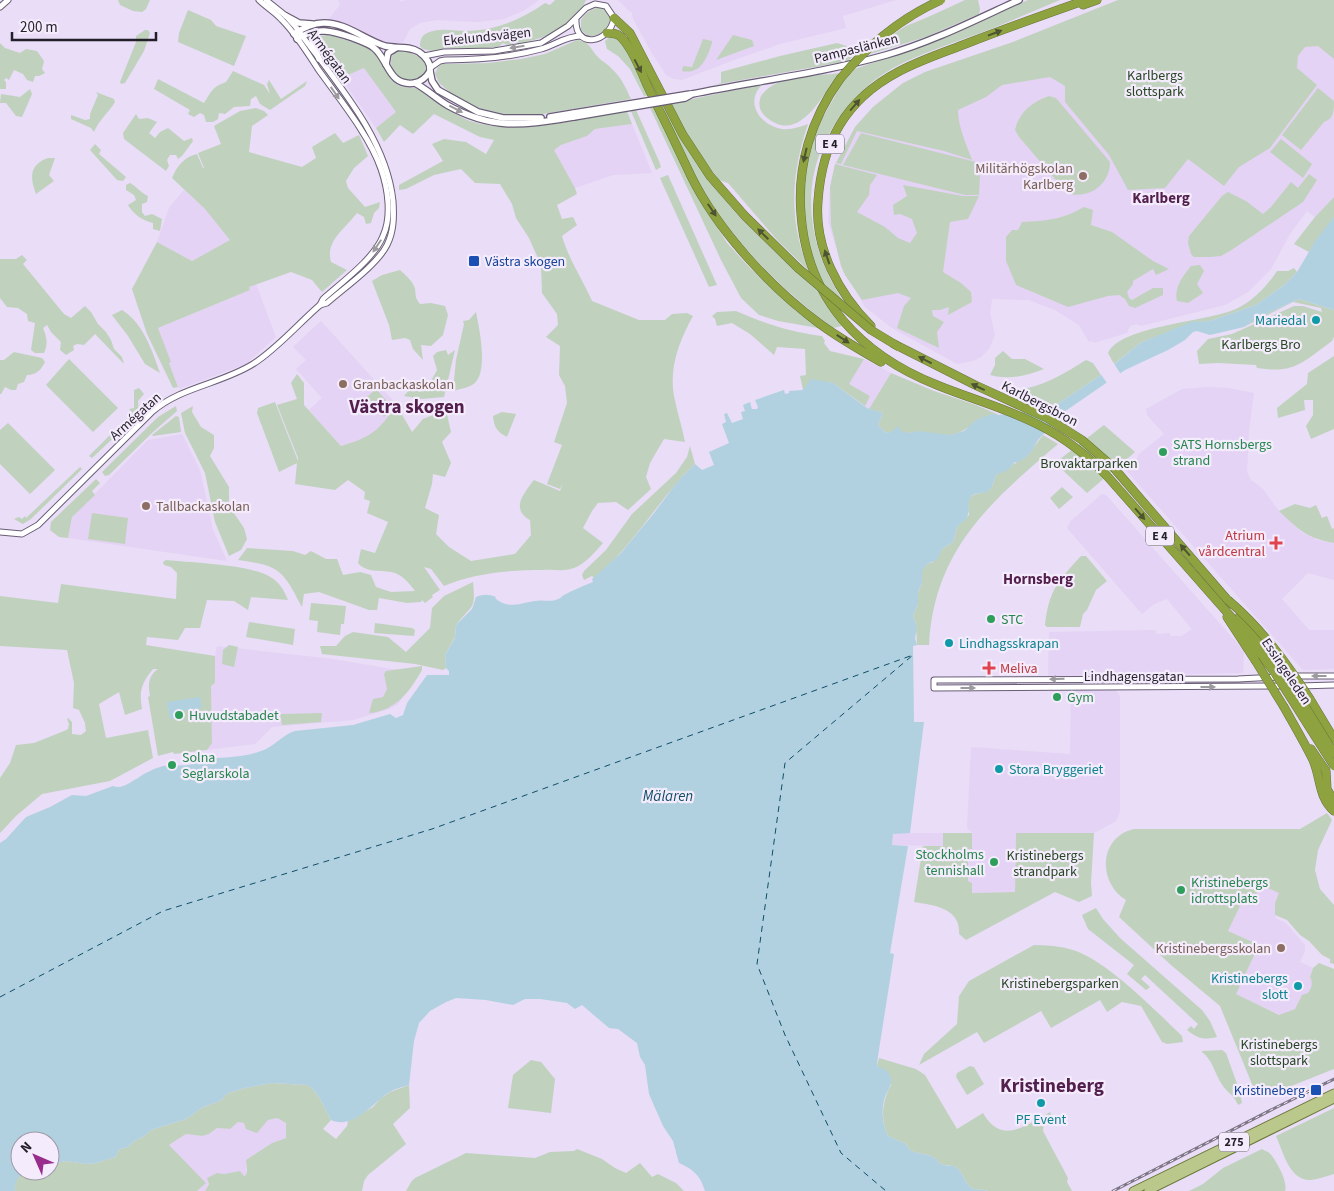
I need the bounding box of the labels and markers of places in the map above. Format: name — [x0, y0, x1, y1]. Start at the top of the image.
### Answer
place label: Militärhögskolan Karlberg — [975, 159, 1073, 195]
marker: Militärhögskolan Karlberg — [1077, 170, 1089, 182]
place label: Västra skogen — [485, 252, 565, 272]
marker: Västra skogen — [467, 254, 481, 268]
place label: Mariedal — [1255, 311, 1306, 331]
marker: Mariedal — [1310, 314, 1322, 326]
place label: Granbackaskolan — [353, 375, 454, 395]
marker: Granbackaskolan — [337, 378, 349, 390]
place label: SATS Hornsbergs strand — [1173, 435, 1272, 471]
marker: SATS Hornsbergs strand — [1157, 446, 1169, 458]
place label: Tallbackaskolan — [156, 497, 250, 517]
marker: Tallbackaskolan — [140, 500, 152, 512]
place label: Atrium vårdcentral — [1199, 526, 1265, 562]
marker: Atrium vårdcentral — [1269, 536, 1283, 550]
place label: STC — [1001, 610, 1023, 630]
marker: STC — [985, 613, 997, 625]
place label: Lindhagsskrapan — [959, 634, 1059, 654]
marker: Lindhagsskrapan — [943, 637, 955, 649]
place label: Meliva — [1000, 659, 1037, 679]
marker: Meliva — [982, 661, 996, 675]
place label: Gym — [1067, 688, 1094, 708]
marker: Gym — [1051, 691, 1063, 703]
place label: Huvudstabadet — [189, 706, 279, 726]
marker: Huvudstabadet — [173, 709, 185, 721]
place label: Solna Seglarskola — [182, 748, 250, 784]
marker: Solna Seglarskola — [166, 759, 178, 771]
place label: Stora Bryggeriet — [1009, 760, 1104, 780]
marker: Stora Bryggeriet — [993, 763, 1005, 775]
place label: Stockholms tennishall — [915, 845, 984, 881]
marker: Stockholms tennishall — [988, 856, 1000, 868]
place label: Kristinebergs idrottsplats — [1191, 873, 1268, 909]
marker: Kristinebergs idrottsplats — [1175, 884, 1187, 896]
place label: Kristinebergsskolan — [1155, 939, 1271, 959]
marker: Kristinebergsskolan — [1275, 942, 1287, 954]
place label: Kristinebergs slott — [1211, 969, 1288, 1005]
marker: Kristinebergs slott — [1292, 980, 1304, 992]
place label: Kristineberg — [1234, 1081, 1305, 1101]
marker: Kristineberg — [1309, 1083, 1323, 1097]
marker: PF Event — [1035, 1097, 1047, 1109]
place label: PF Event — [1016, 1110, 1067, 1130]

